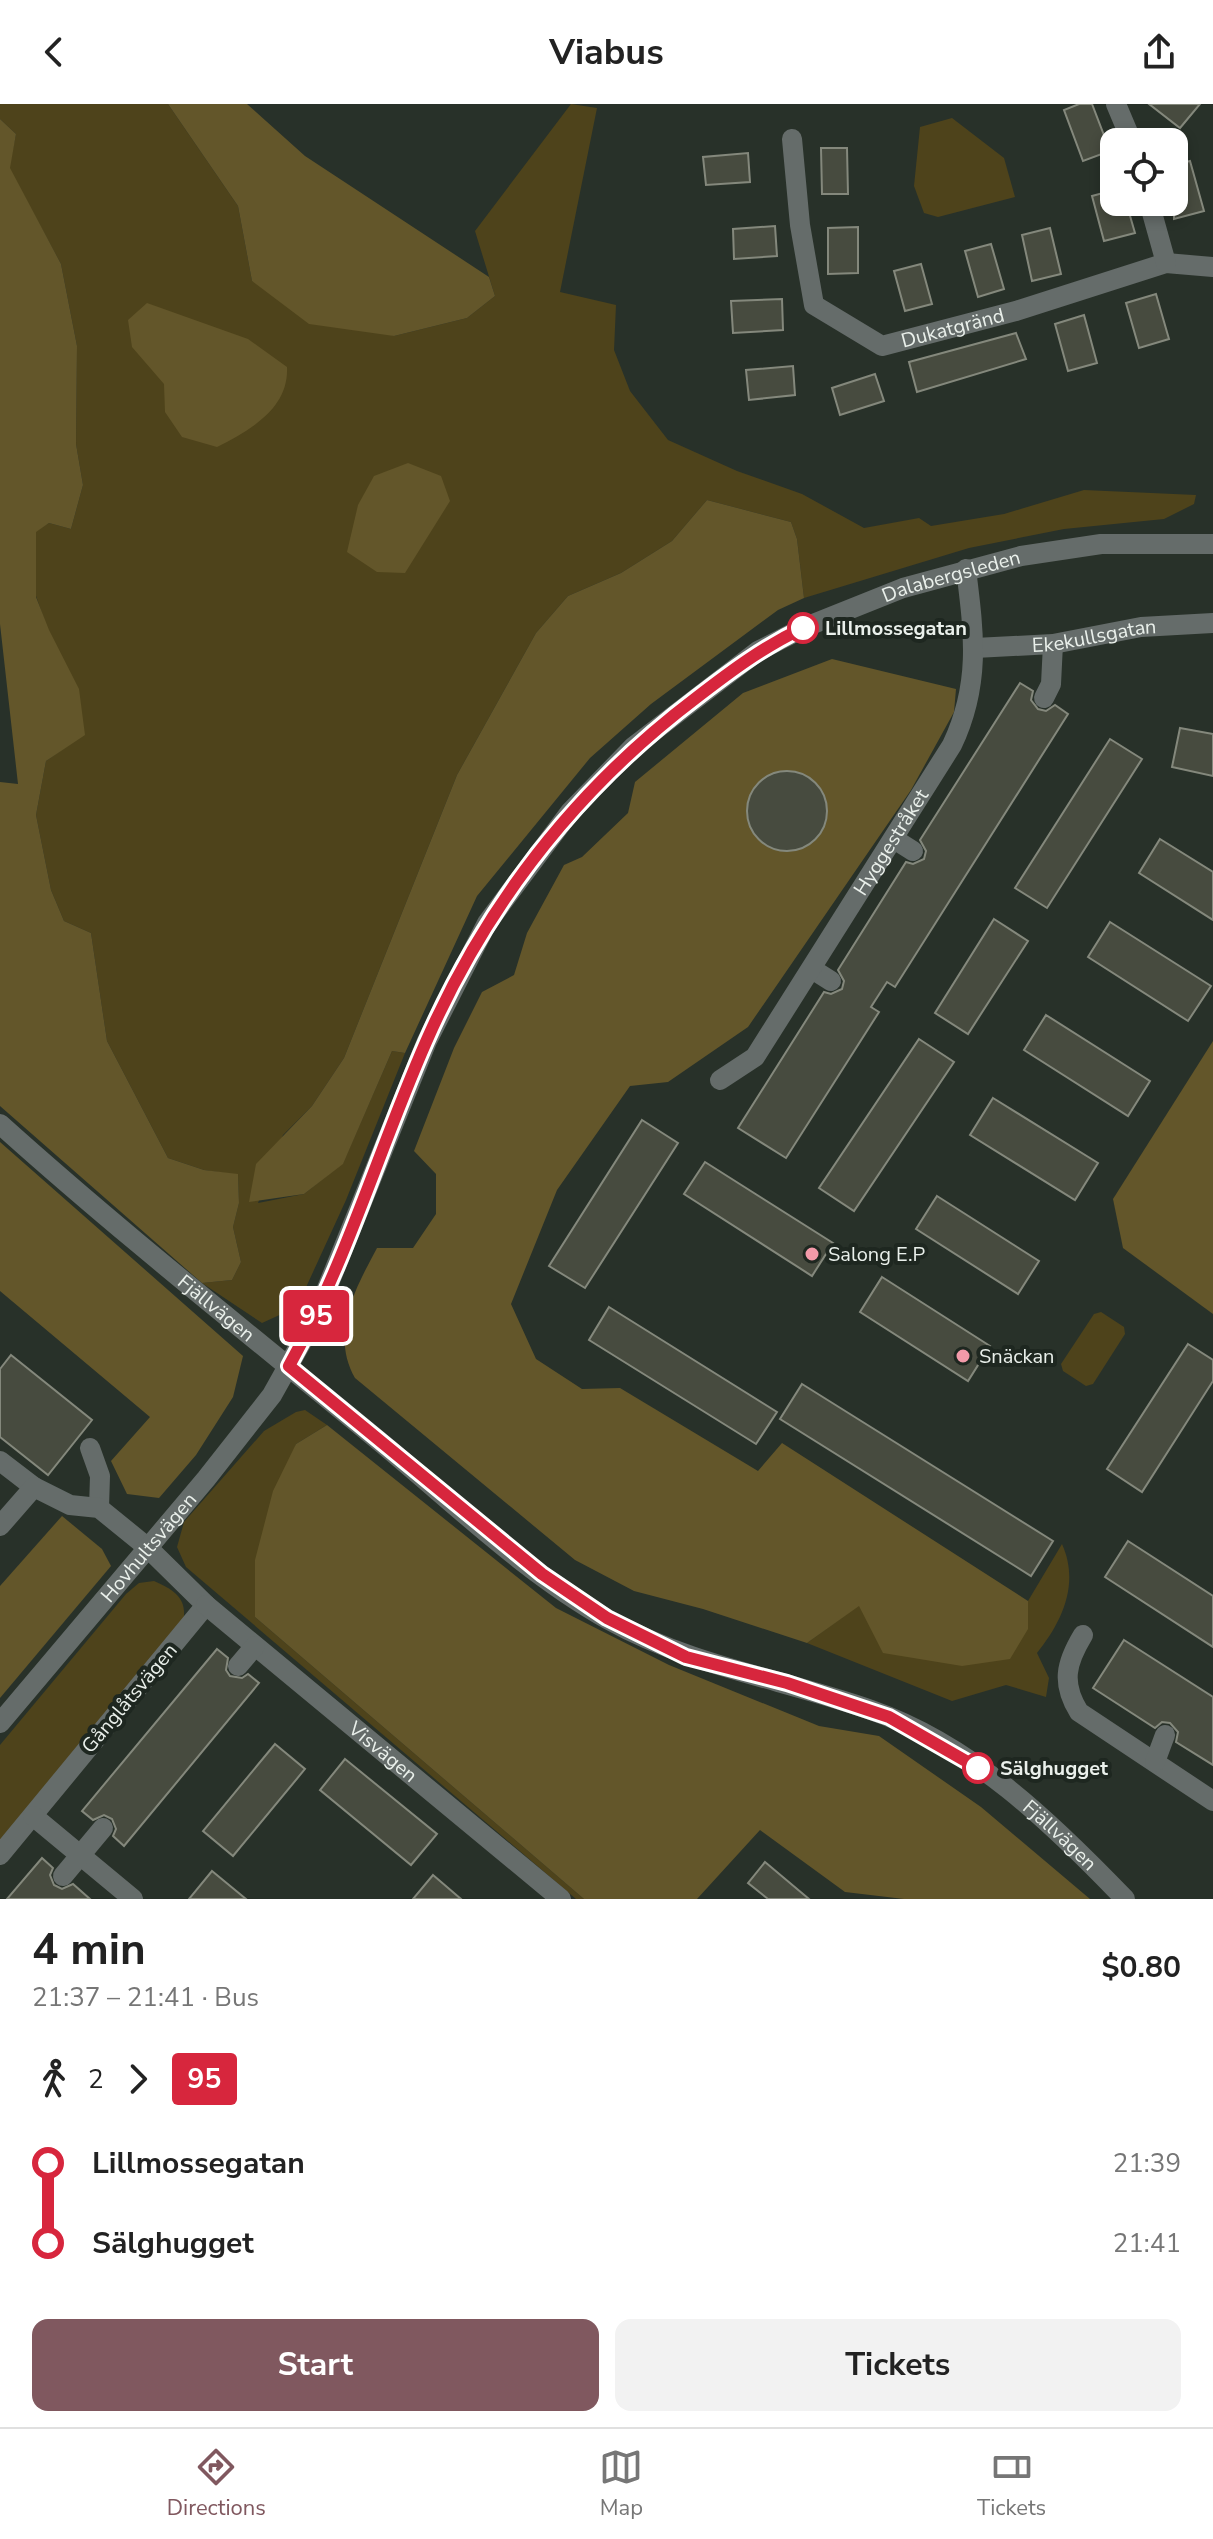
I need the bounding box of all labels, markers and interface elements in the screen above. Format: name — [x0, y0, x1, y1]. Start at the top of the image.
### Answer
text: Viabus — [549, 28, 664, 77]
icon: back — [32, 30, 76, 74]
icon: share — [1137, 30, 1181, 74]
map controls — [1100, 128, 1188, 216]
button: locate — [1100, 128, 1188, 216]
street label: Dukatgränd — [898, 302, 1007, 354]
street label: Dalabergsleden — [878, 544, 1023, 609]
marker: Lillmossegatan — [788, 613, 818, 643]
street label: Ekekullsgatan — [1031, 613, 1157, 659]
place label: Lillmossegatan — [825, 615, 967, 642]
street label: Hyggestråket — [847, 783, 935, 901]
place label: Salong E.P — [828, 1241, 925, 1268]
marker: Salong E.P — [803, 1245, 821, 1263]
street label: Fjällvägen — [172, 1269, 260, 1348]
line badge: 95 — [280, 1290, 352, 1342]
text: 95 — [299, 1297, 333, 1335]
place label: Snäckan — [979, 1343, 1054, 1370]
marker: Snäckan — [954, 1347, 972, 1365]
street label: Hovhultsvägen — [95, 1487, 203, 1608]
street label: Gånglåtsvägen — [75, 1638, 183, 1759]
street label: Visvägen — [342, 1715, 423, 1789]
marker: Sälghugget — [963, 1753, 993, 1783]
place label: Sälghugget — [1000, 1755, 1108, 1782]
street label: Fjällvägen — [1017, 1794, 1103, 1877]
text: 4 min — [32, 1920, 146, 1980]
text: $0.80 — [1102, 1947, 1181, 1988]
text: 21:37 – 21:41 · Bus — [32, 1980, 259, 2015]
icon: walk — [32, 2057, 76, 2101]
icon: forward — [116, 2057, 160, 2101]
text: 95 — [188, 2060, 221, 2098]
text: 2 — [88, 2062, 104, 2097]
text: Lillmossegatan — [92, 2143, 305, 2184]
text: 21:39 — [1113, 2146, 1181, 2181]
text: Sälghugget — [92, 2223, 254, 2264]
text: 21:41 — [1113, 2226, 1181, 2261]
button: Start — [32, 2319, 599, 2411]
button: Tickets — [615, 2319, 1181, 2411]
tab: Directions — [167, 2445, 266, 2523]
tab: Map — [599, 2445, 643, 2523]
tab: Tickets — [977, 2445, 1046, 2523]

